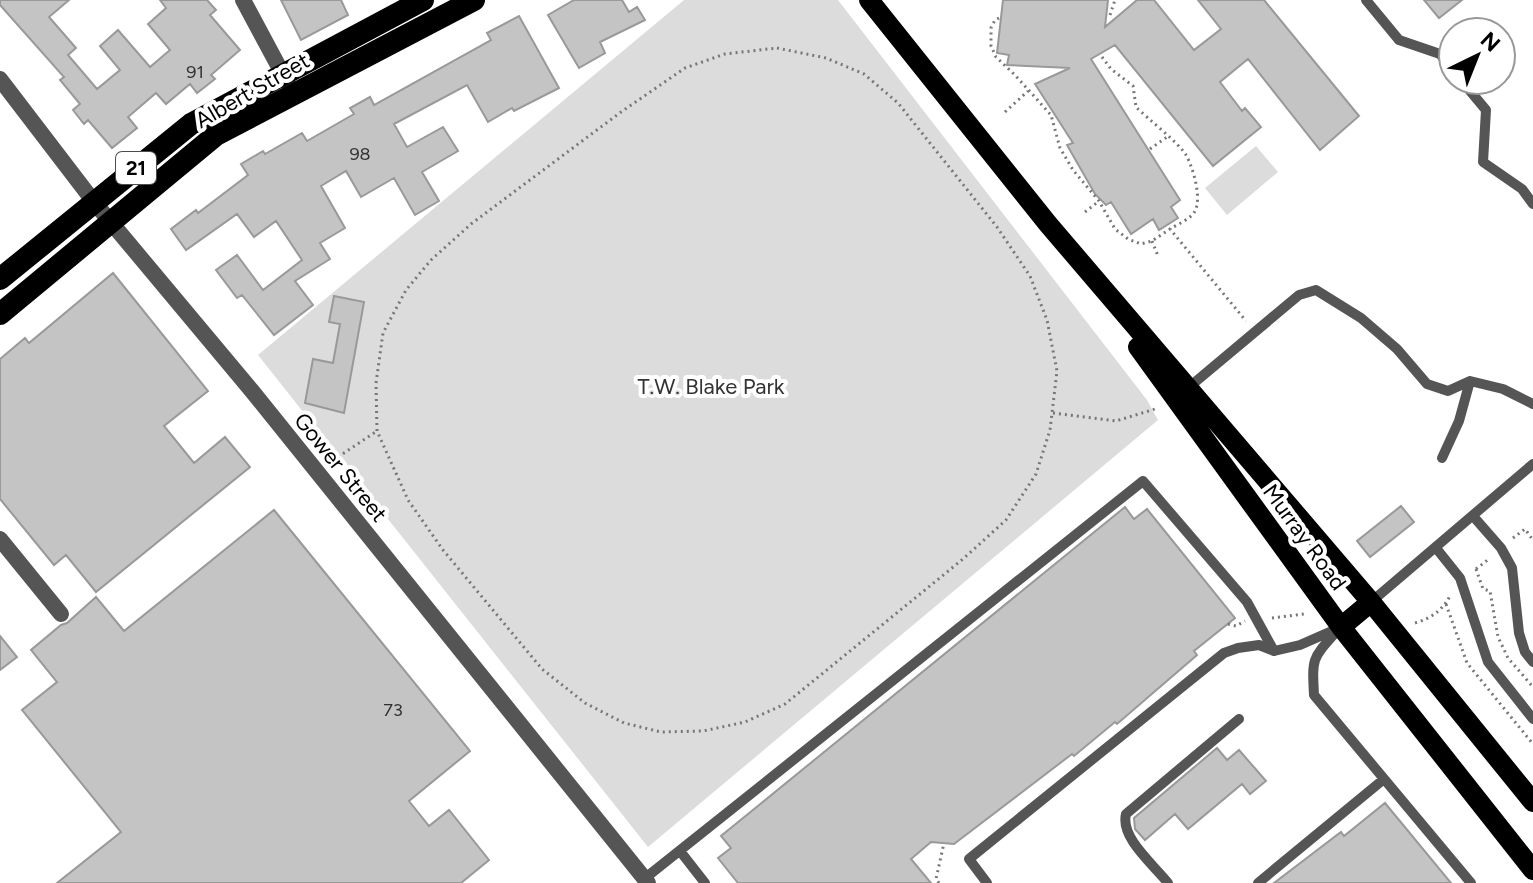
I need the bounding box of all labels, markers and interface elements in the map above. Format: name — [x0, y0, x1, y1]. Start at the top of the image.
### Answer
north arrow — [1437, 16, 1517, 96]
text: N — [1475, 26, 1506, 57]
street label: Albert Street — [190, 47, 314, 134]
house number: 91 — [186, 61, 204, 83]
house number: 98 — [349, 143, 371, 165]
road number: 21 — [116, 152, 156, 184]
park label: T.W. Blake Park — [637, 373, 785, 400]
street label: Gower Street — [288, 407, 393, 527]
street label: Murray Road — [1257, 479, 1352, 596]
house number: 73 — [383, 699, 403, 721]

